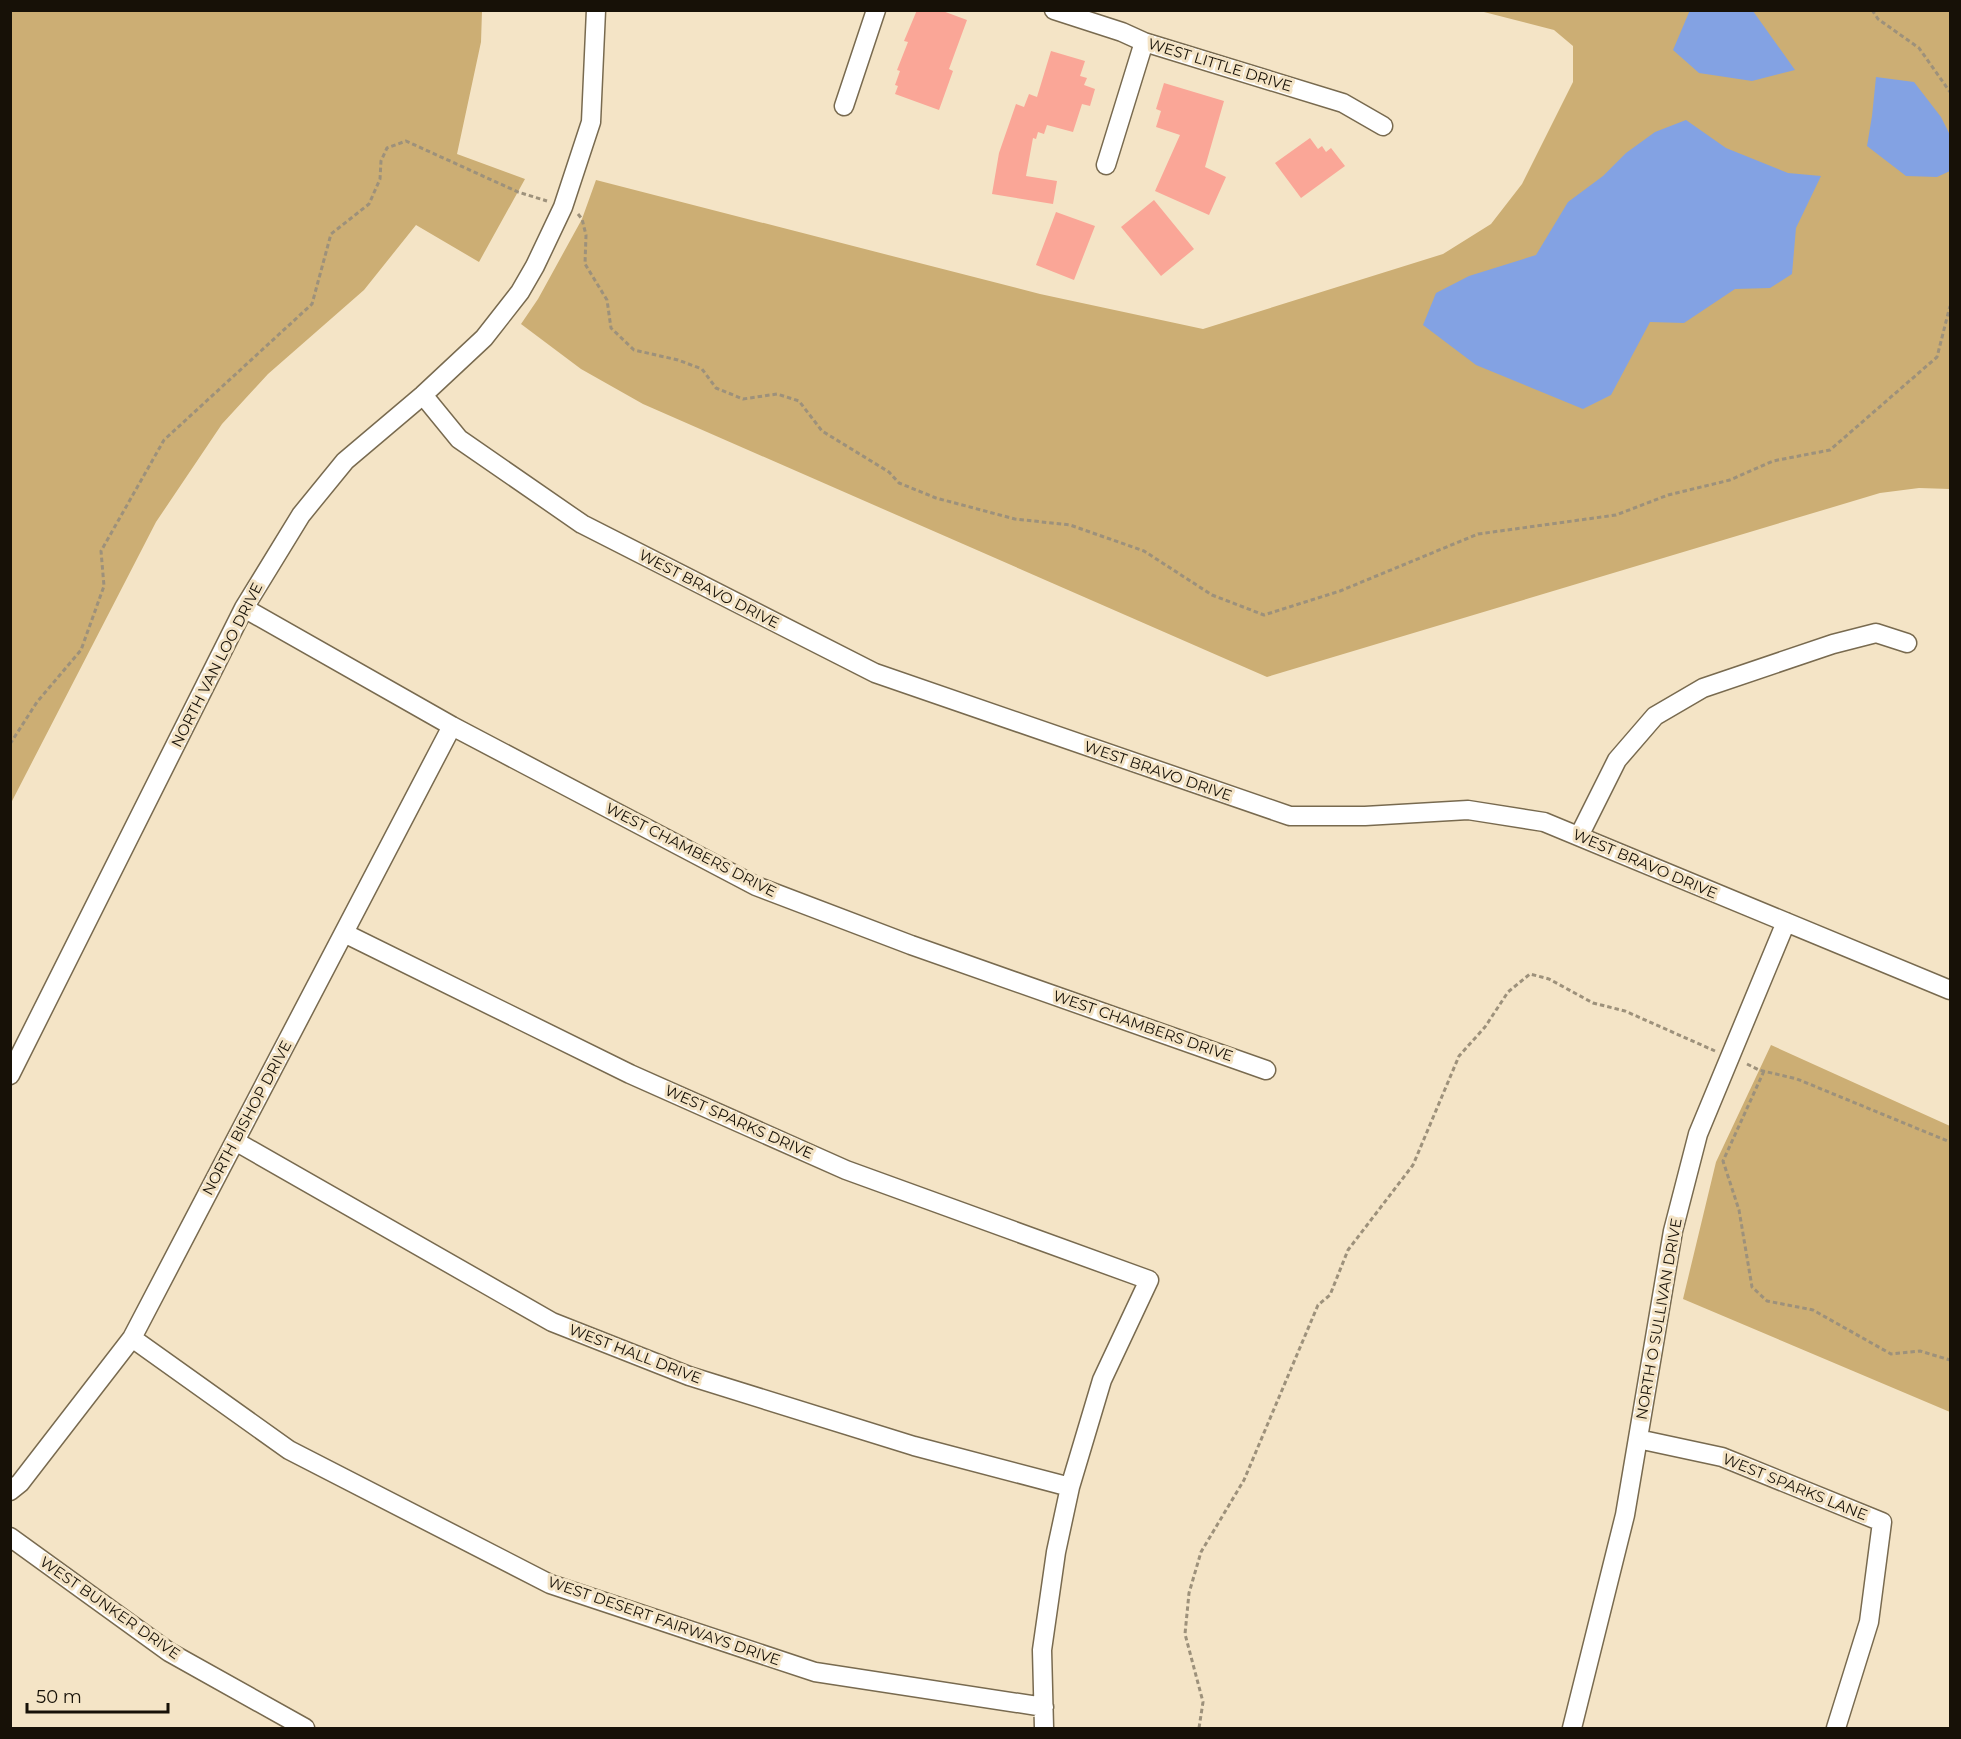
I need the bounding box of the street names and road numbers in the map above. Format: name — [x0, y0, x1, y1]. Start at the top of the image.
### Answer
street label: WEST LITTLE DRIVE — [1146, 34, 1294, 95]
street label: WEST BRAVO DRIVE — [636, 545, 783, 632]
street label: NORTH VAN LOO DRIVE — [167, 579, 266, 750]
street label: WEST BRAVO DRIVE — [1082, 736, 1235, 805]
street label: WEST CHAMBERS DRIVE — [603, 798, 780, 901]
street label: WEST BRAVO DRIVE — [1570, 825, 1720, 903]
street label: WEST CHAMBERS DRIVE — [1051, 986, 1236, 1065]
street label: NORTH BISHOP DRIVE — [198, 1037, 295, 1198]
street label: WEST SPARKS DRIVE — [662, 1080, 816, 1163]
street label: NORTH O SULLIVAN DRIVE — [1631, 1217, 1686, 1421]
street label: WEST HALL DRIVE — [566, 1319, 704, 1388]
street label: WEST SPARKS LANE — [1720, 1449, 1870, 1524]
street label: WEST BUNKER DRIVE — [37, 1552, 184, 1663]
street label: WEST DESERT FAIRWAYS DRIVE — [545, 1572, 783, 1669]

